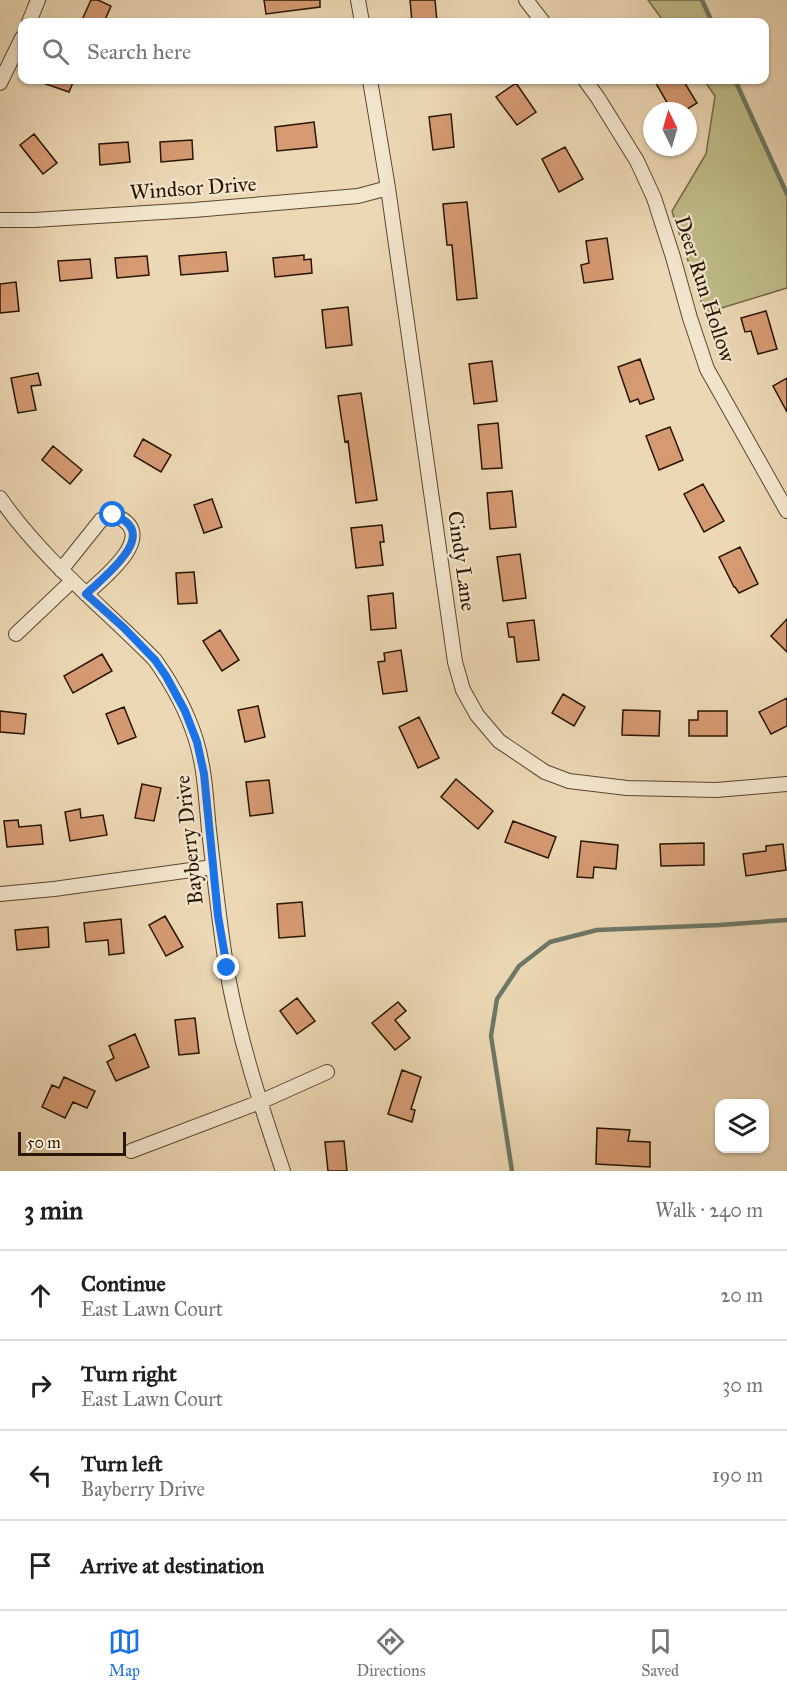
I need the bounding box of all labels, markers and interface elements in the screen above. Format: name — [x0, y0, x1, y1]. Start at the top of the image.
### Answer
search box — [18, 18, 769, 84]
icon: search — [39, 35, 72, 68]
text: Search here — [87, 38, 191, 65]
north arrow — [643, 102, 697, 156]
street label: Windsor Drive — [129, 171, 257, 205]
street label: Deer Run Hollow — [669, 213, 741, 366]
route start — [99, 501, 125, 527]
street label: Cindy Lane — [442, 509, 482, 613]
street label: Bayberry Drive — [169, 774, 209, 906]
route end — [213, 954, 239, 980]
map controls — [715, 1099, 769, 1153]
button: layers — [715, 1099, 769, 1153]
scale bar — [18, 1129, 126, 1156]
text: 50 m — [27, 1133, 61, 1152]
text: 3 min — [24, 1194, 83, 1226]
text: Walk · 240 m — [655, 1198, 763, 1222]
text: Continue — [81, 1270, 166, 1297]
icon: ahead — [24, 1279, 57, 1312]
text: 20 m — [720, 1283, 763, 1307]
text: East Lawn Court — [81, 1297, 223, 1321]
text: Turn right — [81, 1360, 177, 1387]
icon: right — [24, 1369, 57, 1402]
text: 30 m — [722, 1373, 763, 1397]
text: East Lawn Court — [81, 1387, 223, 1411]
text: Turn left — [81, 1450, 163, 1477]
icon: left — [24, 1459, 57, 1492]
text: 190 m — [712, 1463, 763, 1487]
text: Bayberry Drive — [81, 1477, 205, 1501]
icon: arrive — [24, 1549, 57, 1582]
text: Arrive at destination — [81, 1552, 264, 1579]
tab: Map — [108, 1625, 141, 1680]
tab: Directions — [357, 1625, 425, 1680]
tab: Saved — [641, 1625, 679, 1680]

